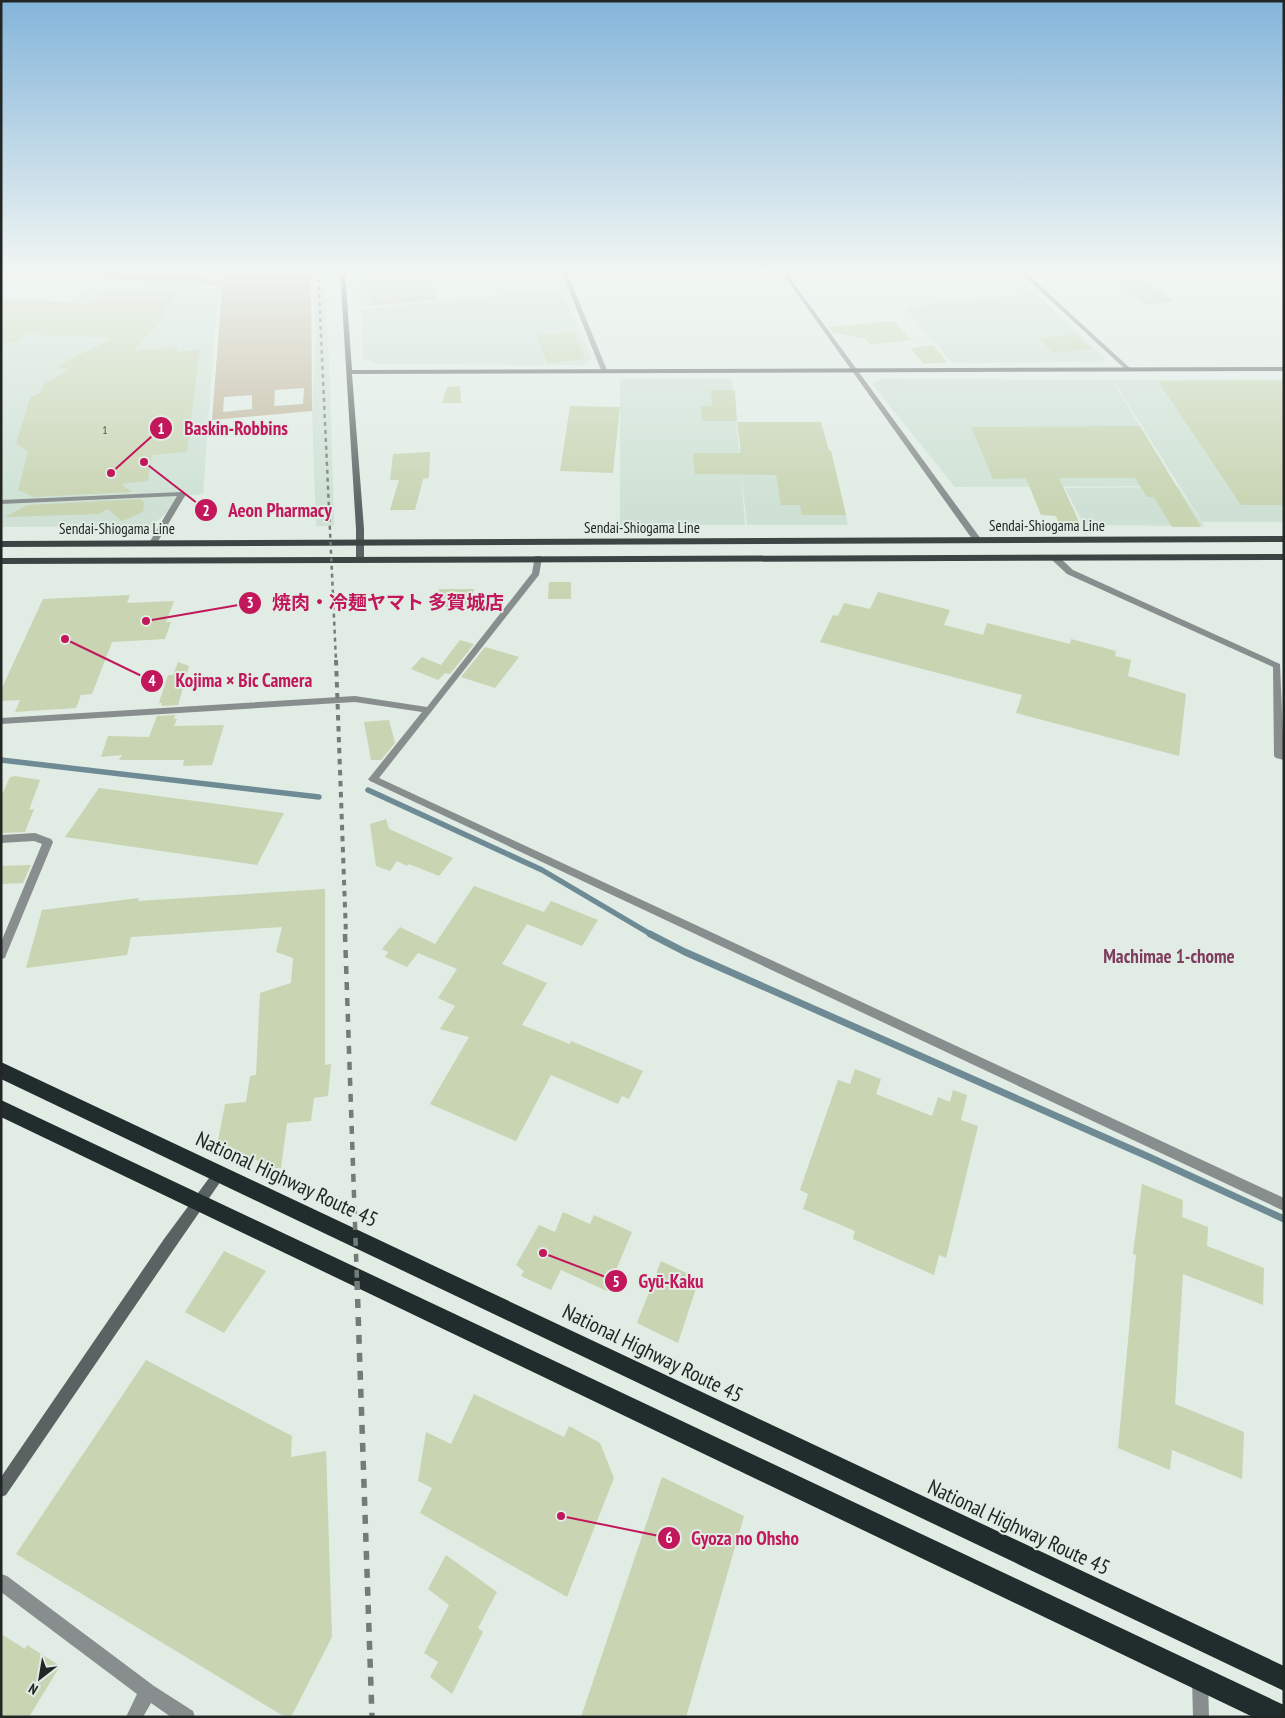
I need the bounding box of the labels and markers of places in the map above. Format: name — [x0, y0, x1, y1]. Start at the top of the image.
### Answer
callout: Baskin-Robbins — [149, 411, 298, 445]
callout: Aeon Pharmacy — [193, 493, 342, 527]
callout: 焼肉・冷麺ヤマト 多賀城店 — [238, 586, 514, 620]
callout: Kojima × Bic Camera — [140, 664, 322, 698]
callout: Gyū-Kaku — [604, 1264, 714, 1298]
callout: Gyoza no Ohsho — [657, 1521, 809, 1555]

